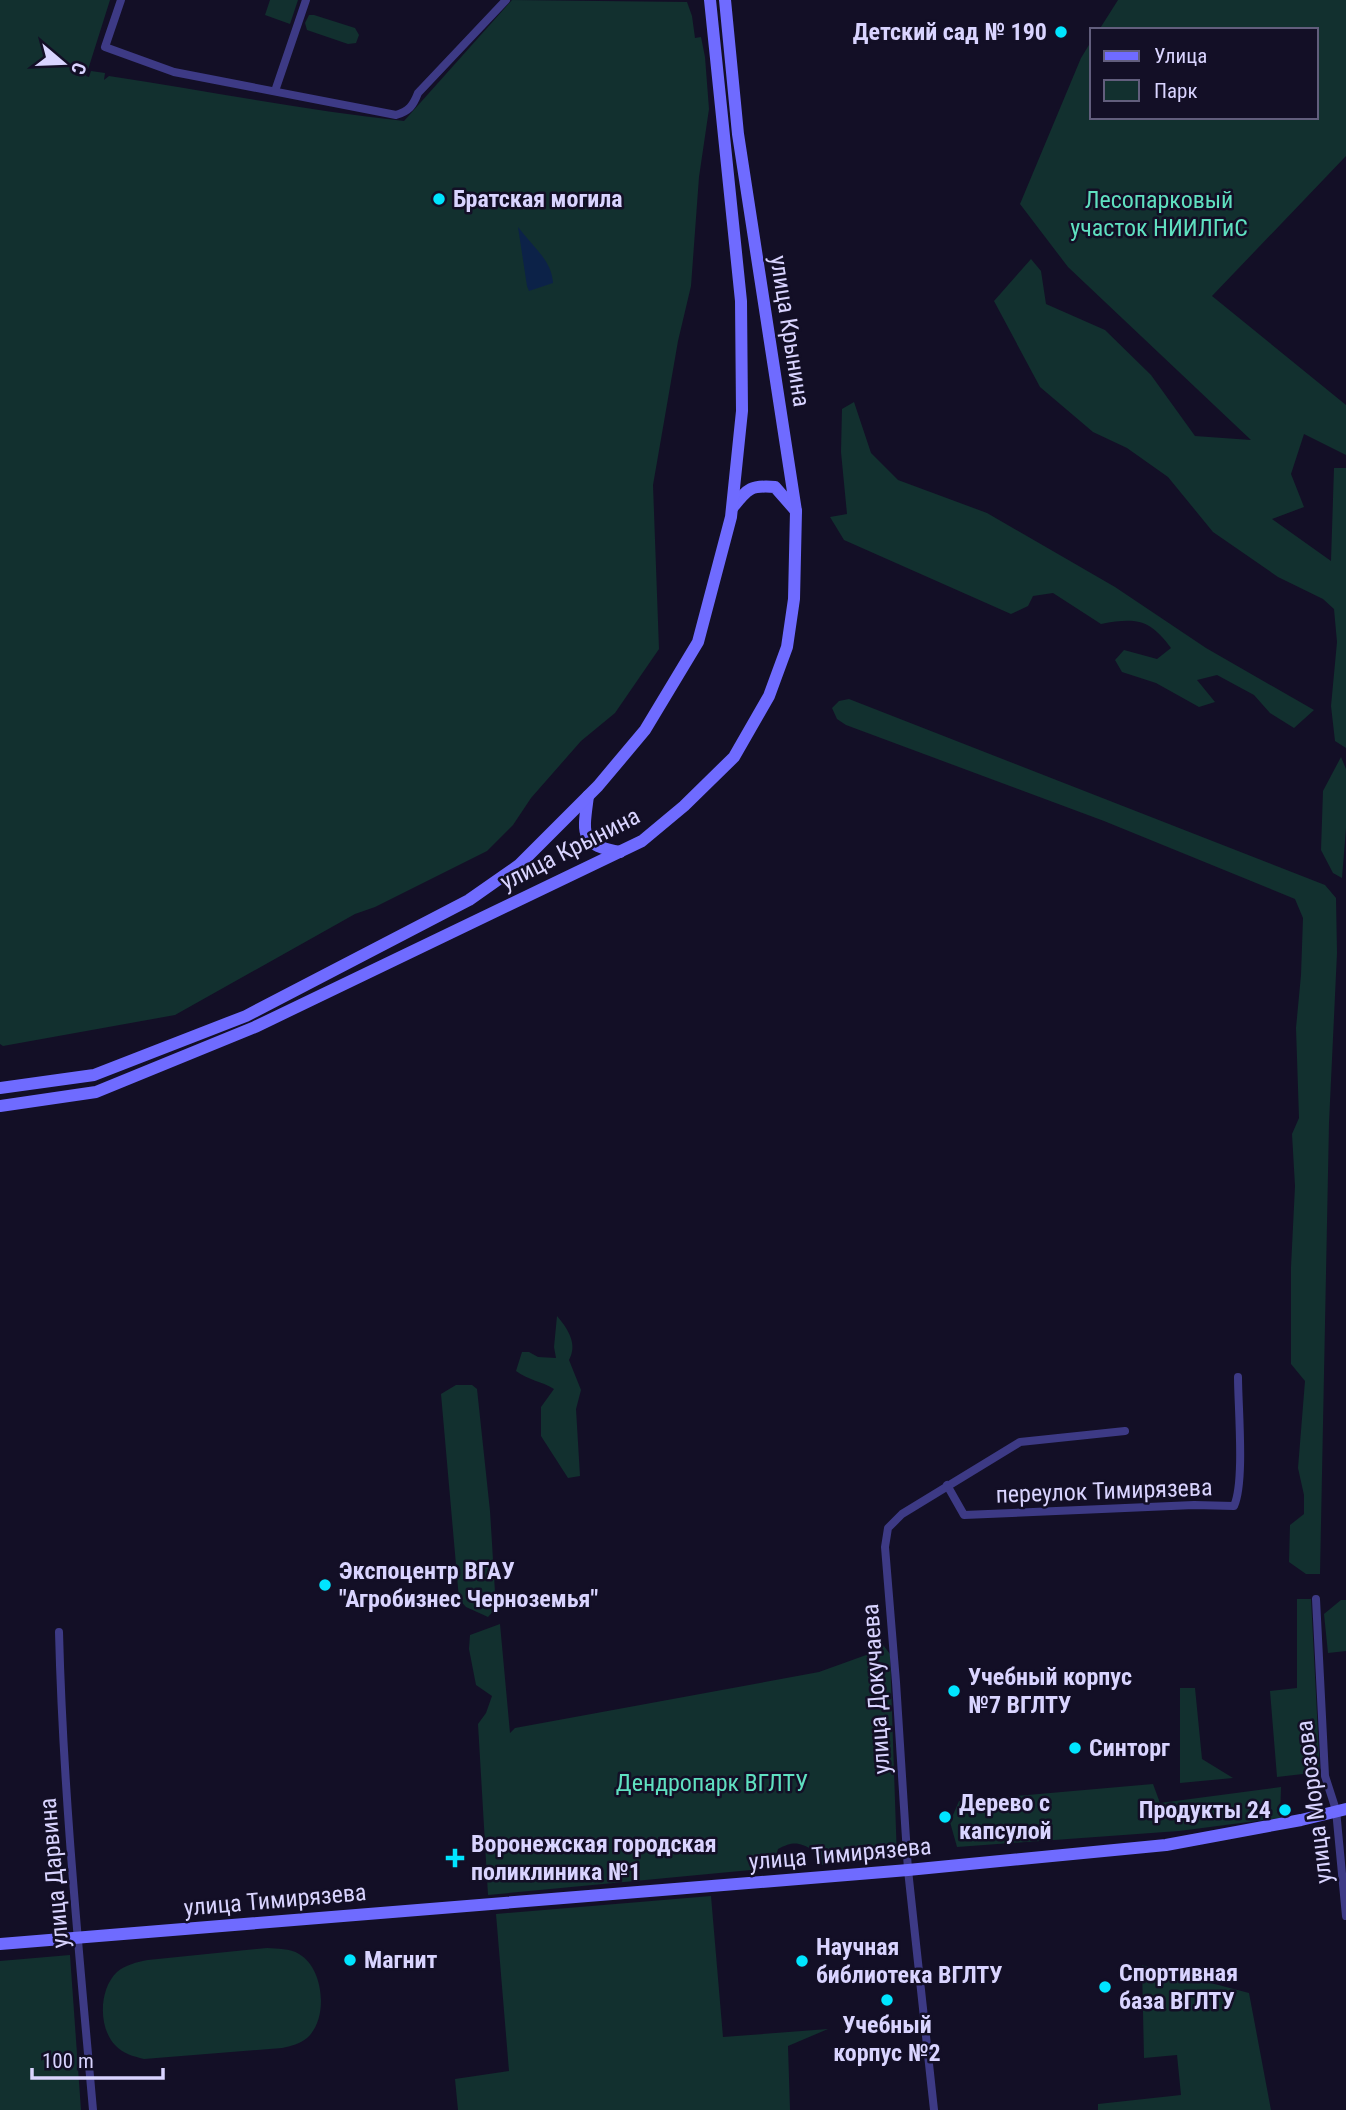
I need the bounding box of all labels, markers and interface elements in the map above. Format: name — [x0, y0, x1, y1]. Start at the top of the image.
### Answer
place label: Детский сад № 190 — [853, 18, 1047, 46]
marker: Детский сад № 190 — [1053, 24, 1069, 40]
north arrow — [28, 28, 98, 98]
legend — [1090, 28, 1318, 119]
text: Улица — [1154, 44, 1207, 68]
text: С — [66, 60, 91, 77]
text: Парк — [1154, 79, 1198, 103]
place label: Братская могила — [453, 185, 623, 213]
park label: Лесопарковый участок НИИЛГиС — [1070, 186, 1248, 242]
marker: Братская могила — [431, 191, 447, 207]
street label: улица Крынина — [764, 253, 816, 409]
street label: улица Крынина — [495, 802, 645, 896]
street label: переулок Тимирязева — [995, 1473, 1213, 1509]
place label: Экспоцентр ВГАУ "Агробизнес Черноземья" — [339, 1557, 598, 1613]
marker: Экспоцентр ВГАУ "Агробизнес Черноземья" — [317, 1577, 333, 1593]
street label: улица Докучаева — [856, 1603, 896, 1775]
place label: Учебный корпус №7 ВГЛТУ — [968, 1663, 1132, 1719]
marker: Учебный корпус №7 ВГЛТУ — [946, 1683, 962, 1699]
street label: улица Морозова — [1290, 1719, 1338, 1885]
place label: Синторг — [1089, 1734, 1170, 1762]
marker: Синторг — [1067, 1740, 1083, 1756]
park label: Дендропарк ВГЛТУ — [616, 1769, 808, 1797]
place label: Дерево с капсулой — [959, 1789, 1052, 1845]
place label: Продукты 24 — [1139, 1796, 1271, 1824]
street label: улица Дарвина — [33, 1797, 75, 1949]
marker: Продукты 24 — [1277, 1802, 1293, 1818]
marker: Дерево с капсулой — [937, 1809, 953, 1825]
place label: Воронежская городская поликлиника №1 — [471, 1830, 717, 1886]
street label: улица Тимирязева — [748, 1832, 932, 1876]
marker: Воронежская городская поликлиника №1 — [445, 1848, 465, 1868]
street label: улица Тимирязева — [183, 1878, 367, 1922]
place label: Научная библиотека ВГЛТУ — [816, 1933, 1003, 1989]
place label: Магнит — [364, 1946, 437, 1974]
marker: Магнит — [342, 1952, 358, 1968]
marker: Научная библиотека ВГЛТУ — [794, 1953, 810, 1969]
place label: Спортивная база ВГЛТУ — [1119, 1959, 1238, 2015]
marker: Спортивная база ВГЛТУ — [1097, 1979, 1113, 1995]
marker: Учебный корпус №2 — [879, 1992, 895, 2008]
place label: Учебный корпус №2 — [833, 2011, 941, 2067]
scale bar — [32, 2036, 163, 2080]
text: 100 m — [42, 2049, 94, 2073]

